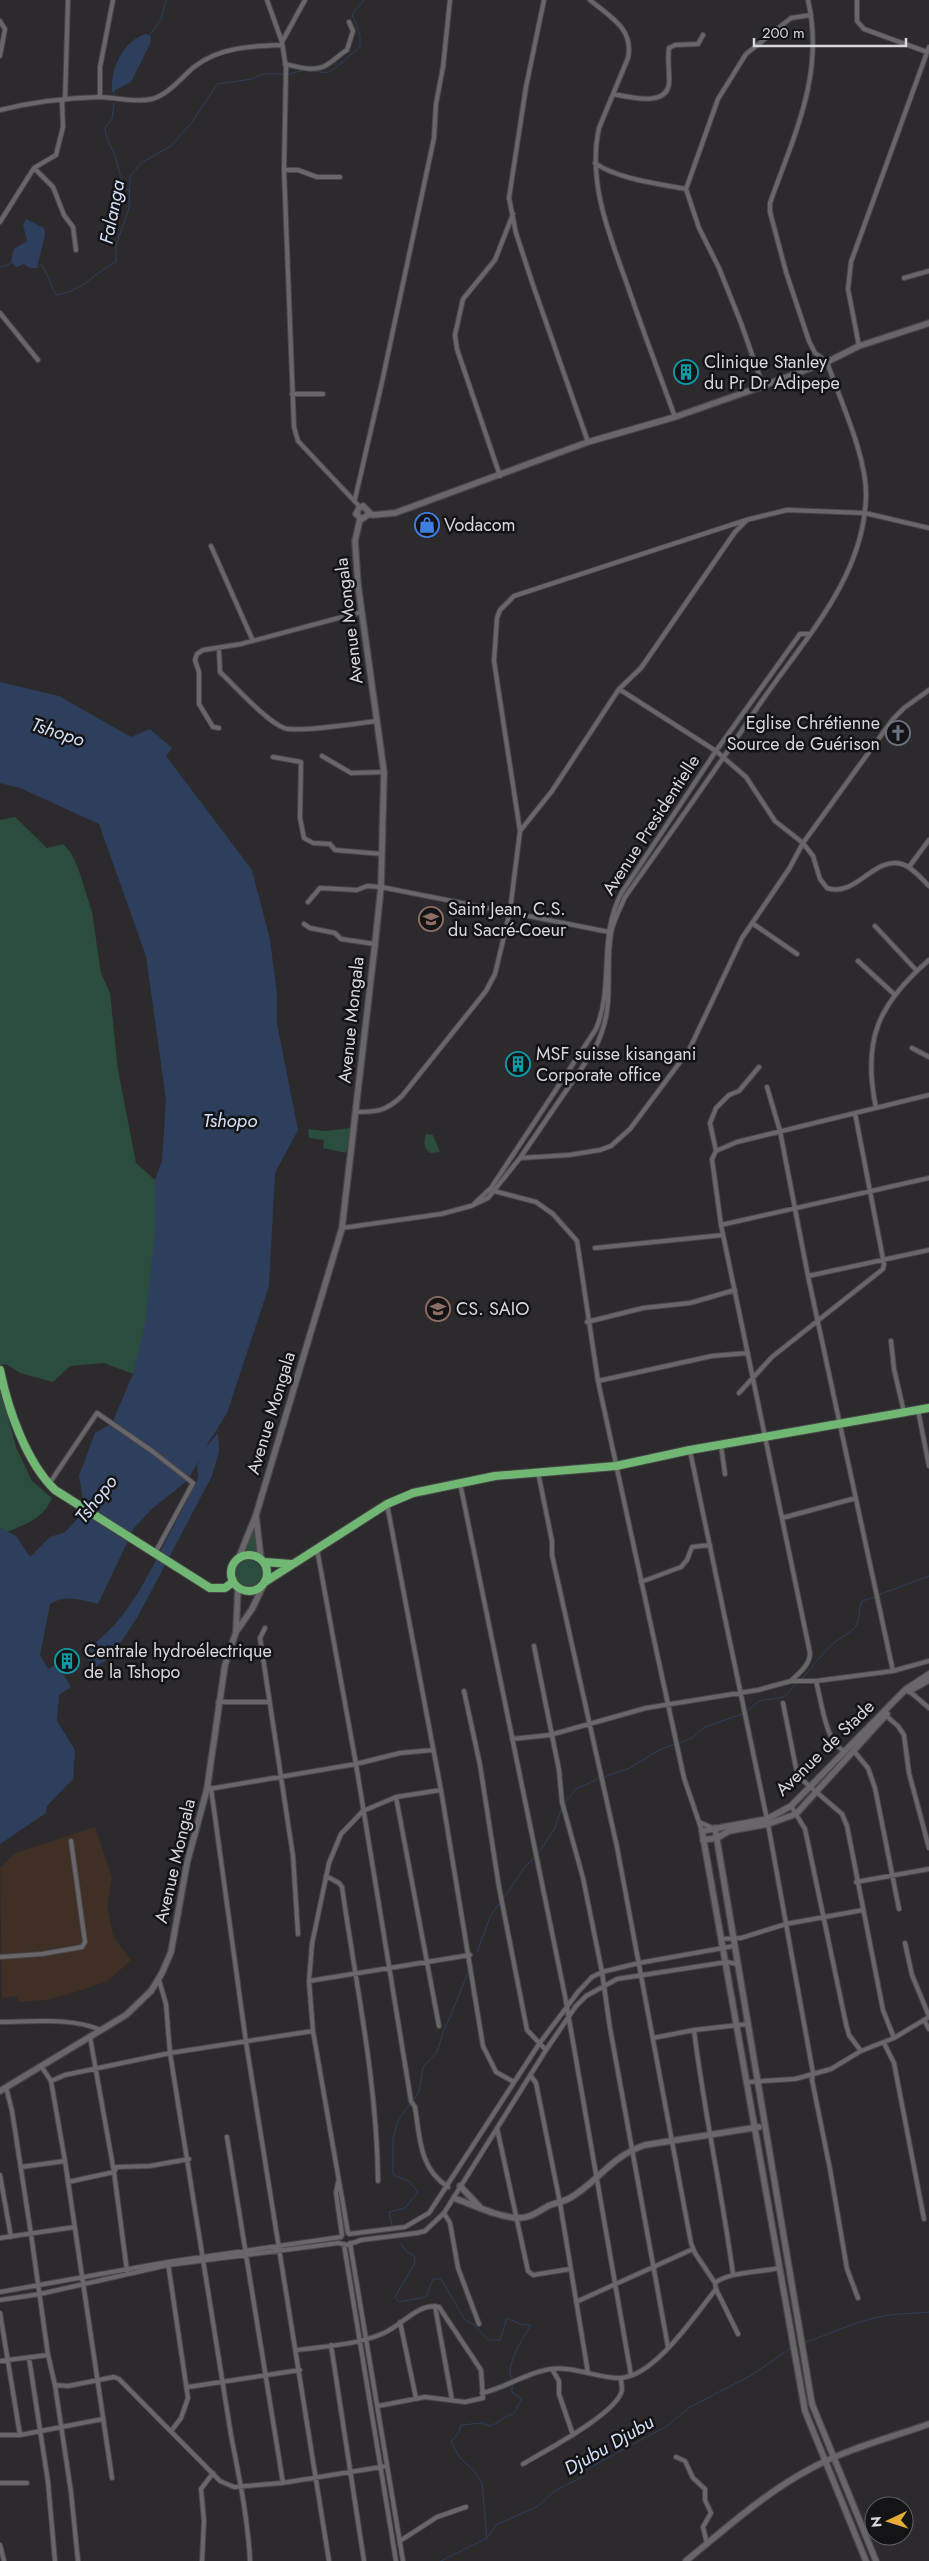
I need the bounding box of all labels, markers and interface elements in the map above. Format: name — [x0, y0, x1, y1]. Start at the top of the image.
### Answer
scale bar — [754, 15, 906, 47]
text: 200 m — [762, 22, 805, 44]
water label: Falanga — [93, 177, 132, 246]
place label: Clinique Stanley du Pr Dr Adipepe — [704, 349, 840, 396]
building icon: Clinique Stanley du Pr Dr Adipepe — [673, 359, 699, 385]
shop icon: Vodacom — [414, 512, 440, 538]
place label: Vodacom — [444, 512, 516, 538]
street label: Avenue Mongala — [328, 556, 370, 686]
place label: Eglise Chrétienne Source de Guérison — [727, 710, 880, 757]
water label: Tshopo — [28, 711, 88, 753]
church icon: Eglise Chrétienne Source de Guérison — [885, 720, 911, 746]
street label: Avenue Presidentielle — [596, 750, 706, 900]
place label: Saint Jean, C.S. du Sacré-Coeur — [448, 896, 567, 943]
school or university icon: Saint Jean, C.S. du Sacré-Coeur — [418, 906, 444, 932]
street label: Avenue Mongala — [331, 955, 371, 1085]
place label: MSF suisse kisangani Corporate office — [536, 1041, 696, 1088]
building icon: MSF suisse kisangani Corporate office — [505, 1051, 531, 1077]
water label: Tshopo — [203, 1107, 257, 1134]
school or university icon: CS. SAIO — [425, 1296, 451, 1322]
place label: CS. SAIO — [456, 1296, 529, 1322]
street label: Avenue Mongala — [240, 1348, 302, 1478]
water label: Tshopo — [69, 1469, 123, 1529]
place label: Centrale hydroélectrique de la Tshopo — [84, 1638, 272, 1685]
building icon: Centrale hydroélectrique de la Tshopo — [54, 1648, 80, 1674]
street label: Avenue de Stade — [770, 1694, 880, 1802]
street label: Avenue Mongala — [148, 1796, 202, 1926]
water label: Djubu Djubu — [559, 2408, 659, 2482]
north arrow — [864, 2496, 914, 2546]
text: N — [866, 2516, 886, 2528]

